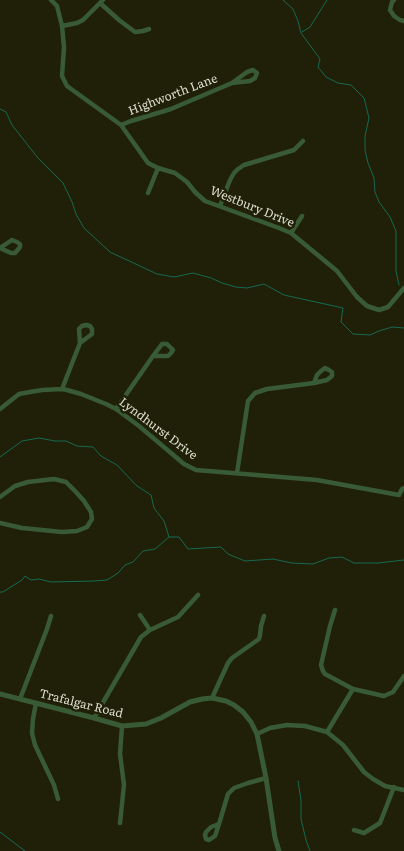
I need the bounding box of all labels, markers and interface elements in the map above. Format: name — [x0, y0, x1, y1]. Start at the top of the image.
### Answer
street label: Highworth Lane — [126, 71, 220, 119]
street label: Westbury Drive — [208, 184, 296, 230]
street label: Lyndhurst Drive — [116, 395, 200, 463]
street label: Trafalgar Road — [38, 687, 124, 721]

